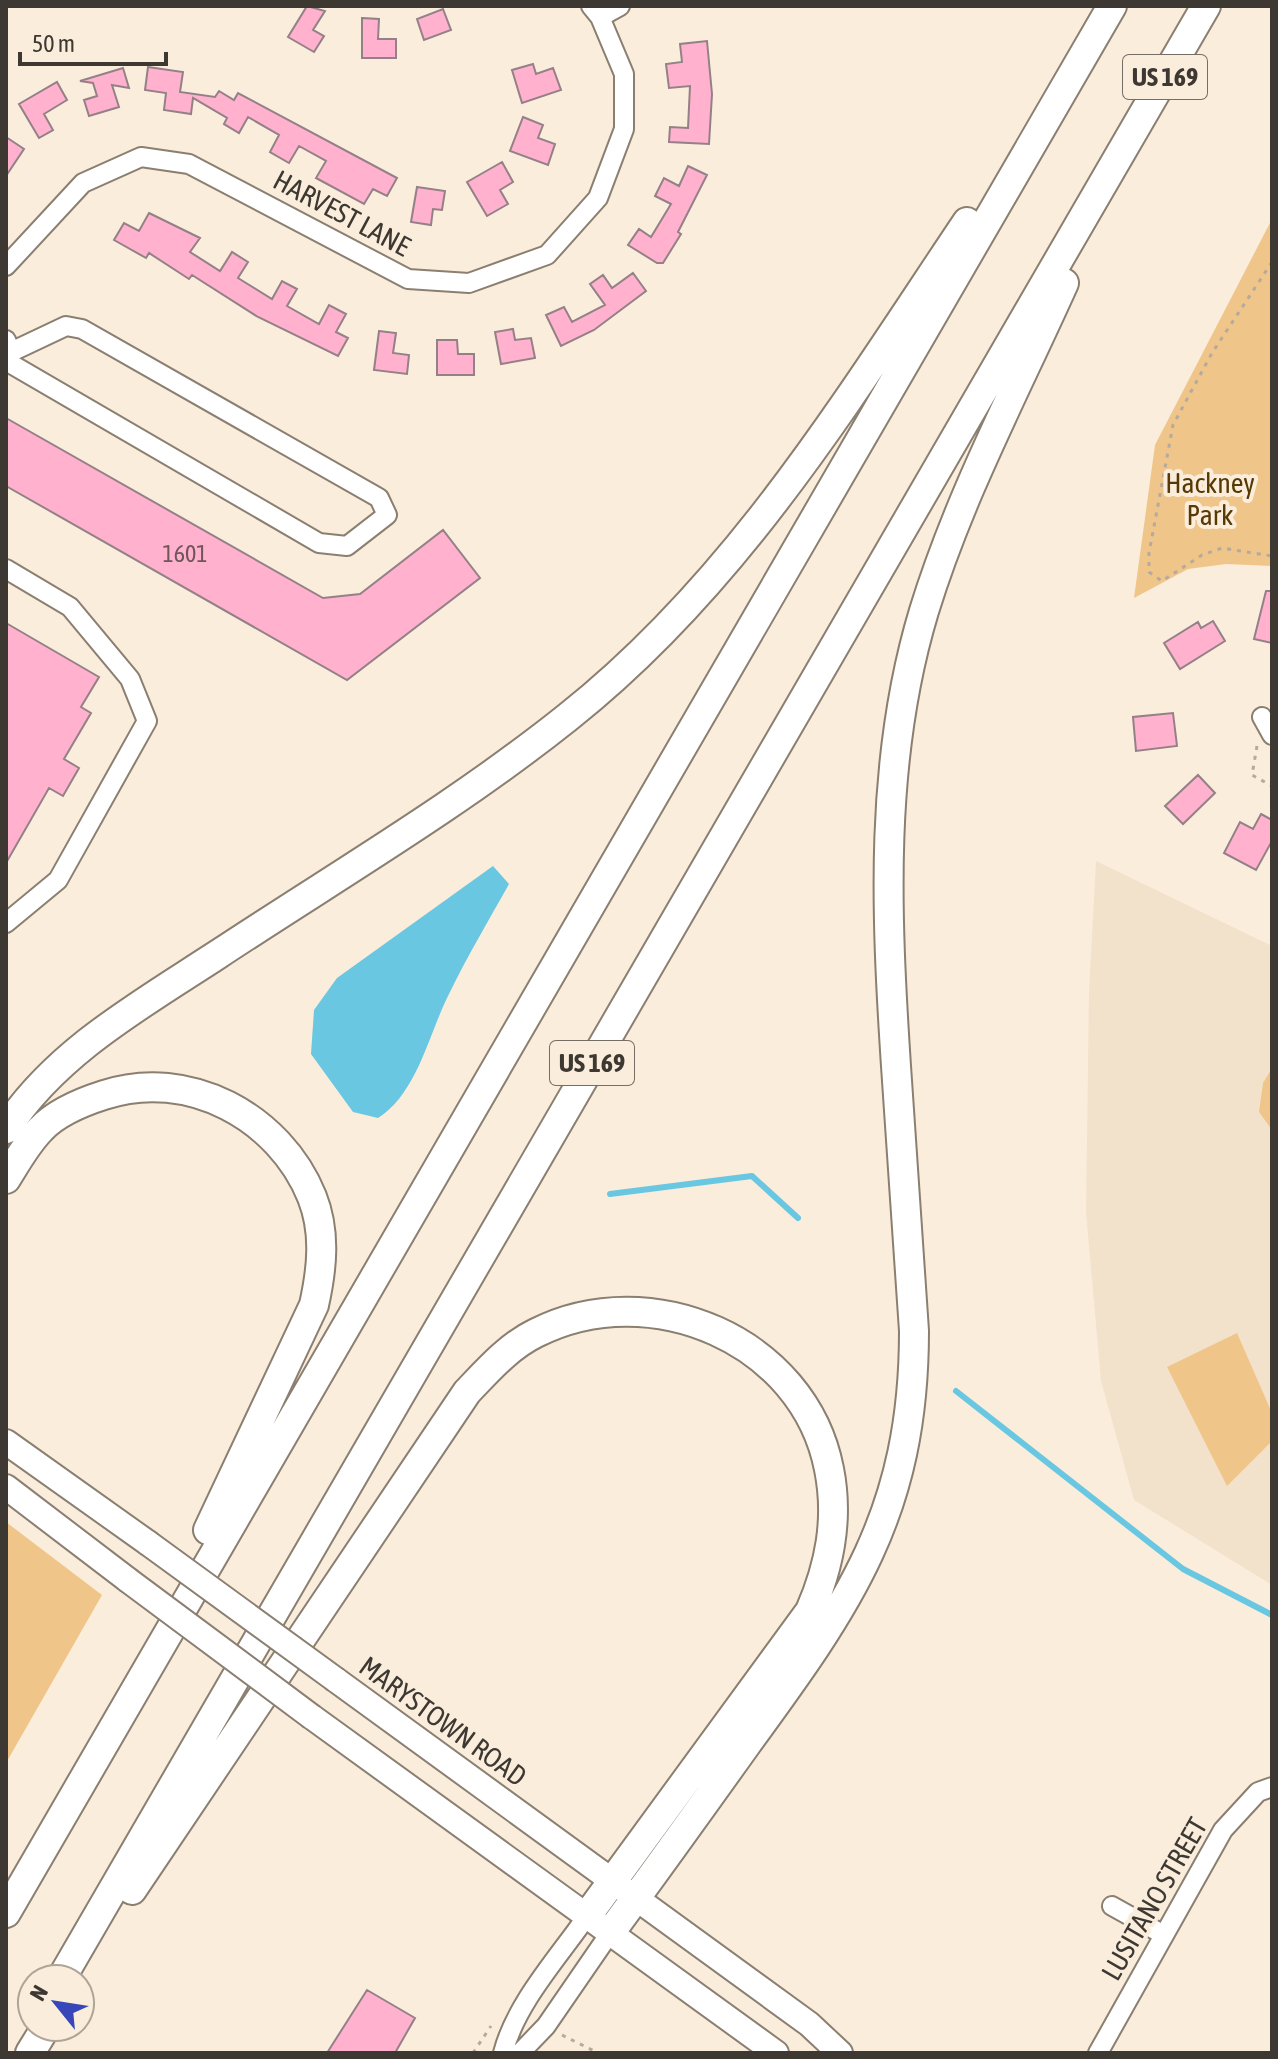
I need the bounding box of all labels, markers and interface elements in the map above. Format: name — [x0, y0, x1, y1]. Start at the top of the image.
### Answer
scale bar — [20, 16, 166, 66]
text: 50 m — [32, 30, 75, 57]
road number: US 169 — [1123, 55, 1207, 99]
street label: HARVEST LANE — [268, 164, 416, 262]
park label: Hackney Park — [1165, 467, 1255, 531]
house number: 1601 — [162, 540, 208, 567]
road number: US 169 — [550, 1041, 634, 1085]
street label: MARYSTOWN ROAD — [353, 1650, 533, 1792]
street label: LUSITANO STREET — [1095, 1812, 1213, 1986]
north arrow — [16, 1963, 96, 2043]
text: N — [24, 1981, 53, 2005]

